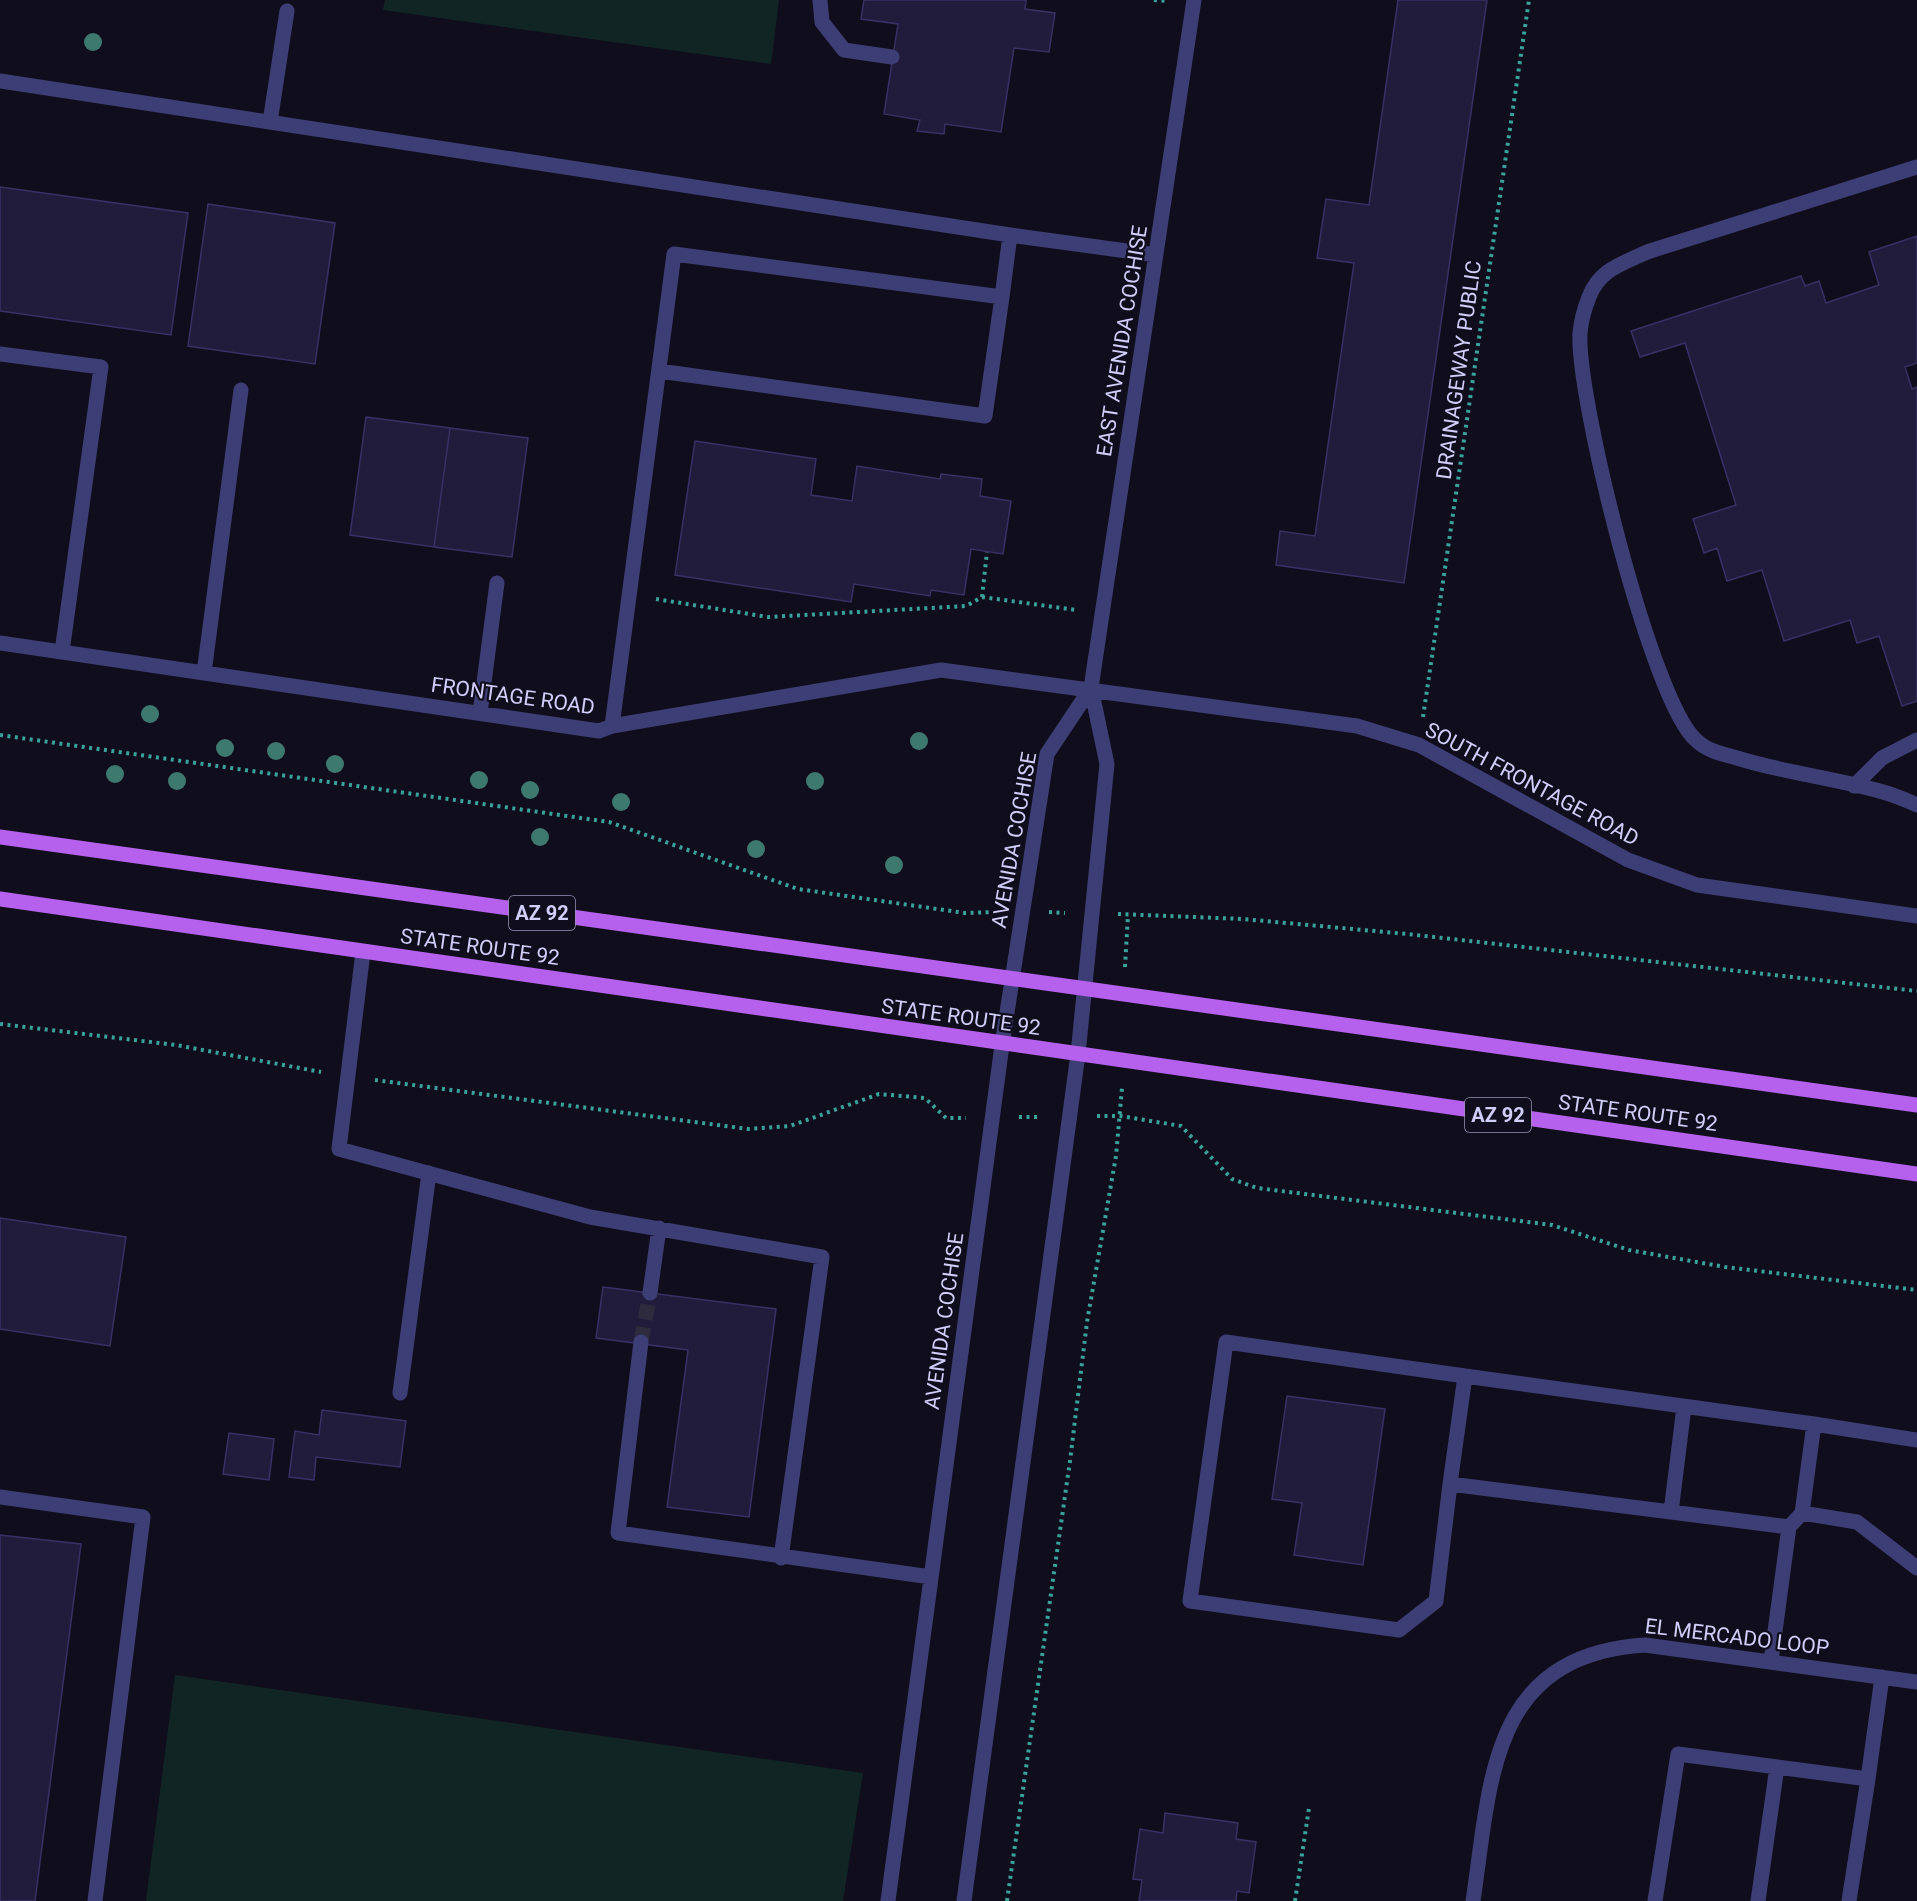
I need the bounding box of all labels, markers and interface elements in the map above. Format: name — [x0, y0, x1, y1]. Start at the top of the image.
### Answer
street label: EAST AVENIDA COCHISE — [1092, 224, 1152, 458]
street label: DRAINAGEWAY PUBLIC — [1432, 259, 1486, 481]
street label: FRONTAGE ROAD — [430, 673, 596, 719]
street label: SOUTH FRONTAGE ROAD — [1421, 717, 1643, 851]
street label: AVENIDA COCHISE — [987, 750, 1041, 930]
road number: AZ 92 — [509, 896, 575, 930]
street label: STATE ROUTE 92 — [399, 924, 561, 970]
street label: STATE ROUTE 92 — [880, 994, 1042, 1040]
street label: STATE ROUTE 92 — [1557, 1090, 1719, 1136]
road number: AZ 92 — [1465, 1098, 1531, 1132]
street label: AVENIDA COCHISE — [920, 1231, 968, 1411]
street label: EL MERCADO LOOP — [1644, 1614, 1830, 1660]

